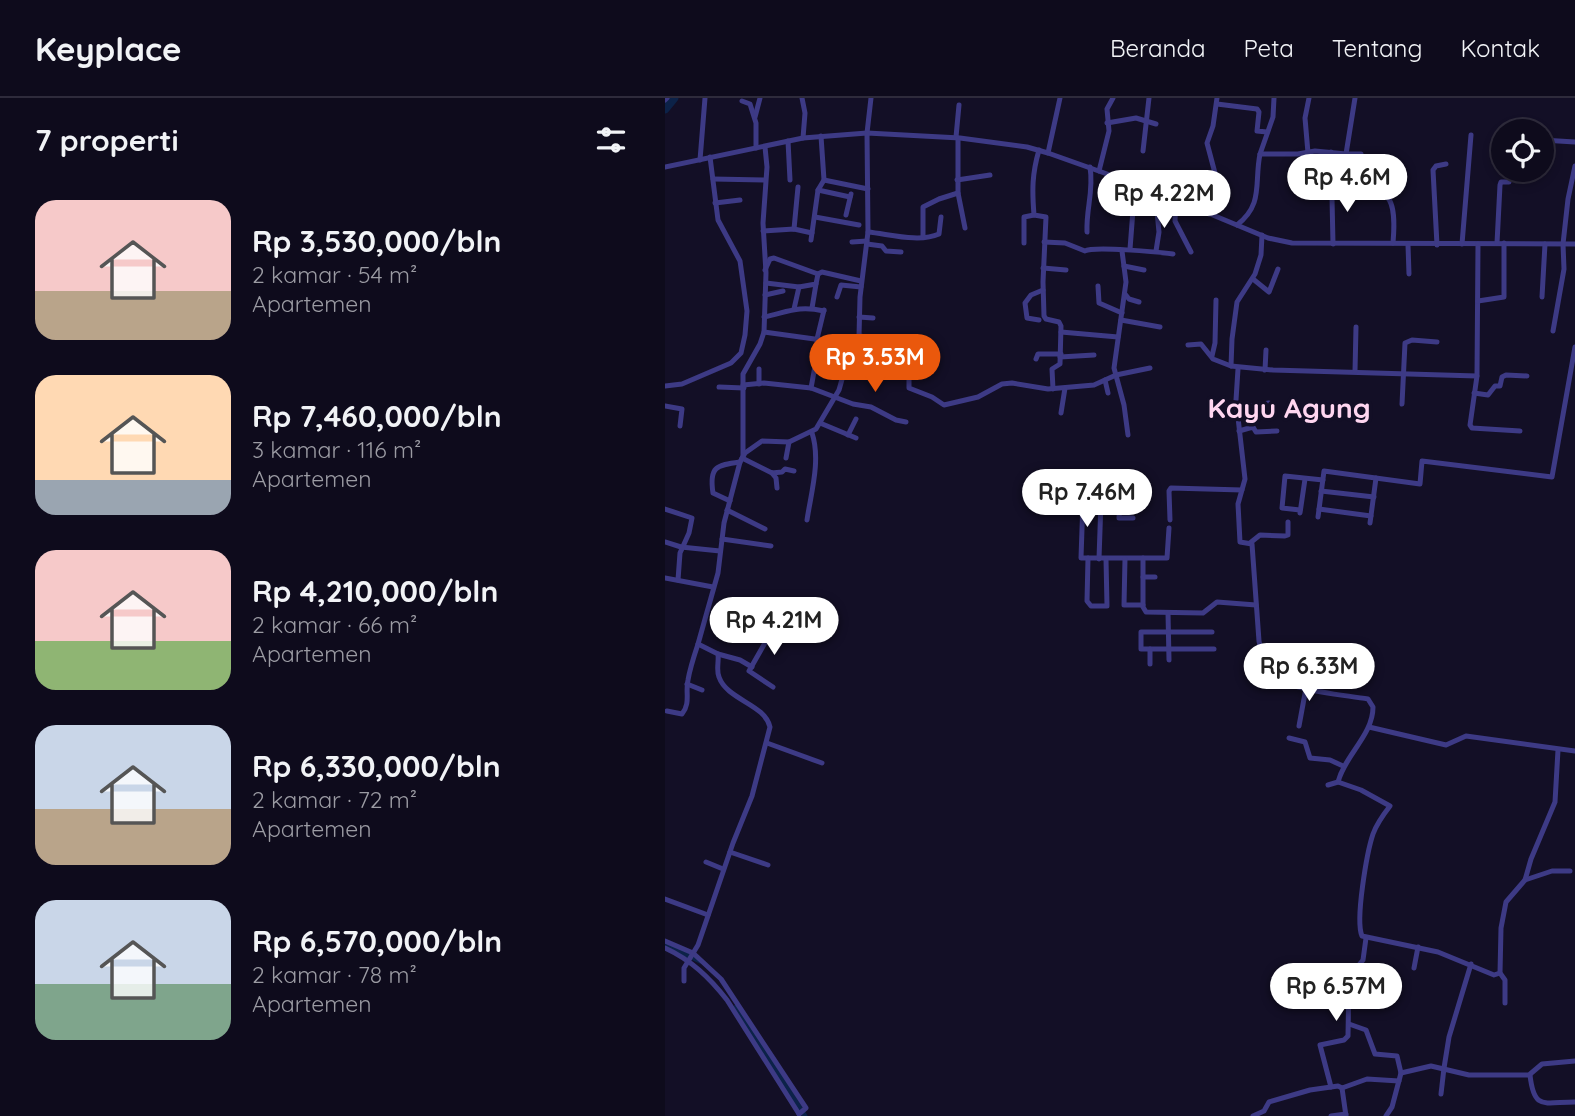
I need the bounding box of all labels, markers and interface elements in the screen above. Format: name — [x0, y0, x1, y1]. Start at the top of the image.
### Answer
text: Keyplace — [35, 28, 182, 69]
text: Beranda — [1110, 33, 1206, 63]
text: Peta — [1244, 33, 1294, 63]
text: Tentang — [1332, 33, 1422, 63]
text: Kontak — [1460, 33, 1540, 63]
map controls — [1491, 119, 1554, 182]
button: locate — [1491, 119, 1554, 182]
text: 7 properti — [35, 121, 179, 159]
icon: filters — [592, 121, 630, 159]
pin: Rp 4.6M — [1282, 155, 1412, 214]
text: Rp 4.6M — [1303, 162, 1391, 191]
pin: Rp 4.22M — [1092, 170, 1236, 230]
text: Rp 4.22M — [1114, 178, 1214, 207]
text: Rp 3,530,000/bln — [252, 222, 501, 260]
icon: home — [91, 228, 175, 312]
text: 2 kamar · 54 m² — [252, 260, 417, 289]
text: Apartemen — [252, 289, 372, 318]
pin: Rp 3.53M — [803, 334, 947, 394]
text: Rp 3.53M — [825, 342, 925, 371]
district label: Kayu Agung — [1207, 390, 1371, 425]
text: Rp 7,460,000/bln — [252, 397, 502, 435]
icon: home — [91, 403, 175, 487]
text: 3 kamar · 116 m² — [252, 435, 421, 464]
text: Apartemen — [252, 464, 372, 493]
pin: Rp 7.46M — [1015, 470, 1159, 529]
text: Rp 7.46M — [1038, 477, 1136, 506]
text: Rp 4,210,000/bln — [252, 572, 498, 610]
icon: home — [91, 578, 175, 662]
pin: Rp 4.21M — [702, 598, 846, 657]
text: Rp 4.21M — [726, 605, 822, 634]
text: 2 kamar · 66 m² — [252, 610, 417, 639]
text: Apartemen — [252, 639, 372, 668]
pin: Rp 6.33M — [1237, 644, 1381, 703]
text: Rp 6.33M — [1260, 651, 1358, 680]
text: Rp 6,330,000/bln — [252, 747, 501, 785]
icon: home — [91, 753, 175, 837]
text: 2 kamar · 72 m² — [252, 785, 417, 814]
text: Apartemen — [252, 814, 372, 843]
text: Rp 6,570,000/bln — [252, 922, 502, 960]
icon: home — [91, 928, 175, 1012]
text: 2 kamar · 78 m² — [252, 960, 417, 989]
pin: Rp 6.57M — [1264, 964, 1408, 1023]
text: Rp 6.57M — [1286, 971, 1386, 1000]
text: Apartemen — [252, 989, 372, 1018]

